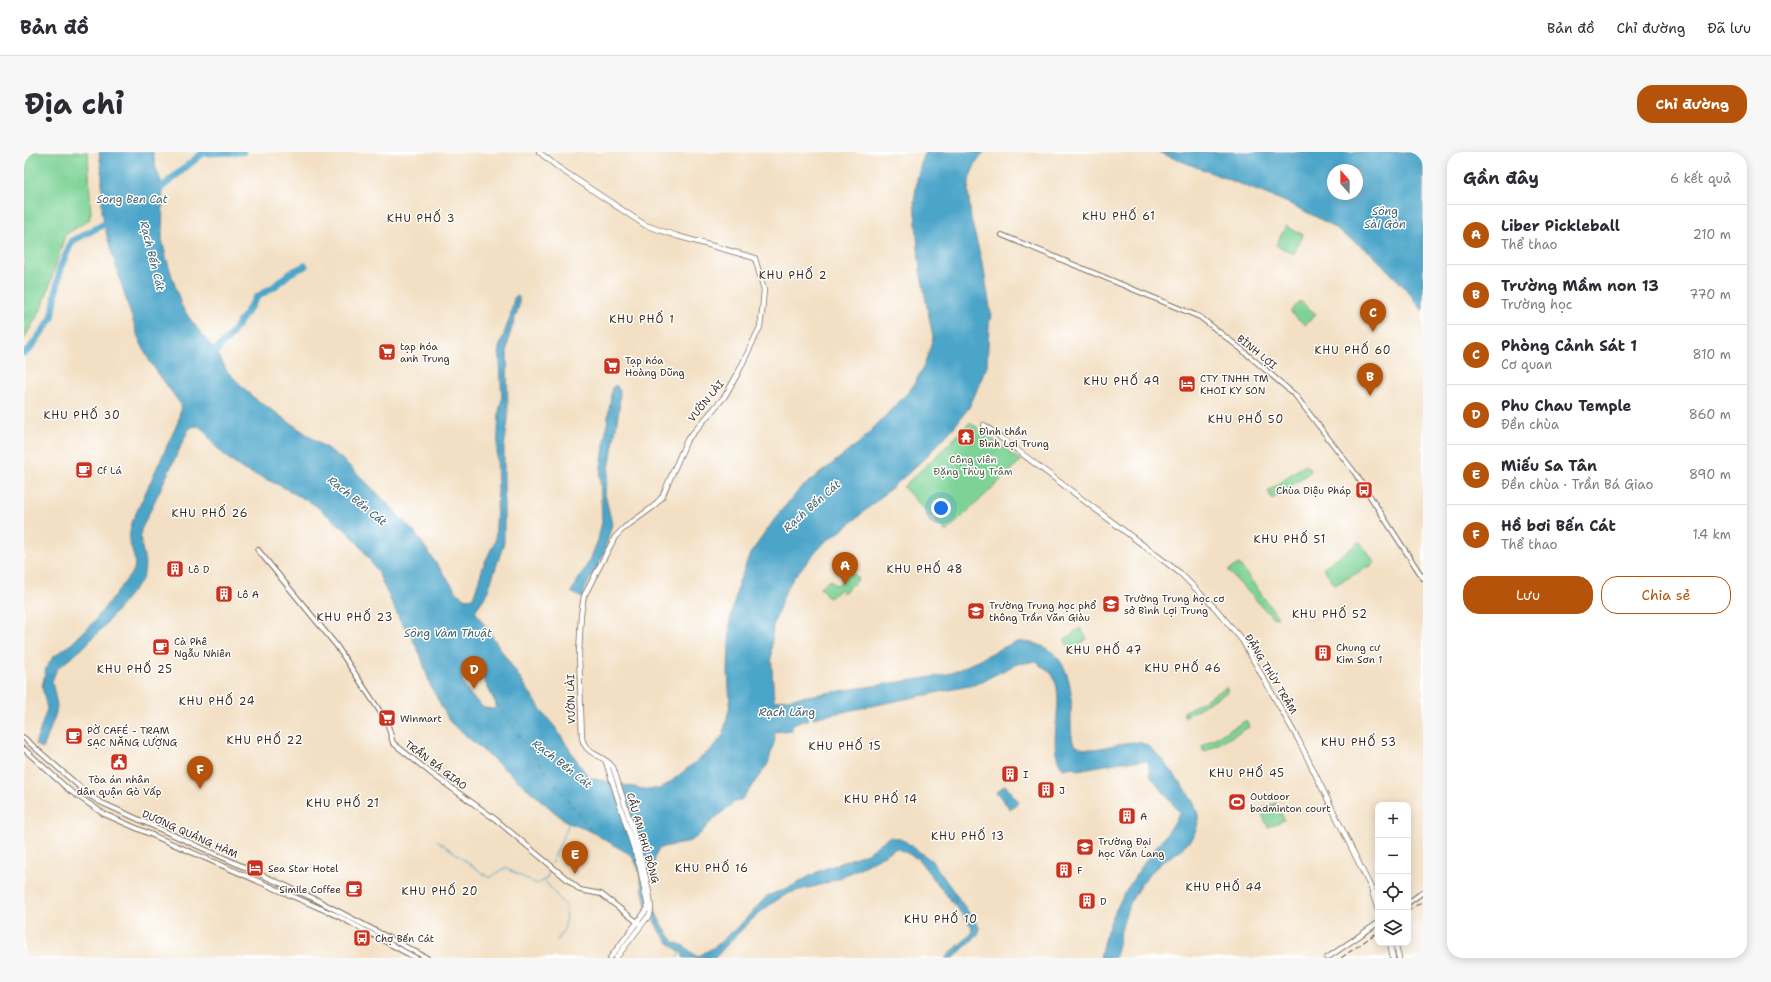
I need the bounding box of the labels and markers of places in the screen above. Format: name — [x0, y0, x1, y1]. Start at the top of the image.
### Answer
pin: C — [1360, 299, 1386, 332]
place label: tạp hóa anh Trung — [400, 340, 450, 365]
supermarket icon: tạp hóa anh Trung — [377, 342, 397, 362]
place label: Tạp hóa Hoàng Dũng — [625, 354, 685, 379]
supermarket icon: Tạp hóa Hoàng Dũng — [602, 356, 622, 376]
pin: B — [1357, 363, 1383, 396]
place label: CTY TNHH TM KHOI KY SON — [1200, 372, 1269, 397]
hotel icon: CTY TNHH TM KHOI KY SON — [1177, 374, 1197, 394]
place label: Đình thần Bình Lợi Trung — [979, 425, 1049, 450]
temple icon: Đình thần Bình Lợi Trung — [956, 427, 976, 447]
cafe icon: Cf Lá — [74, 460, 94, 480]
place label: Cf Lá — [97, 464, 122, 477]
bus stop icon: Chùa Diệu Pháp — [1354, 480, 1374, 500]
place label: Chùa Diệu Pháp — [1276, 484, 1351, 497]
pin: A — [832, 552, 858, 585]
building icon: Lô D — [165, 559, 185, 579]
place label: Lô D — [188, 563, 210, 576]
building icon: Lô A — [214, 584, 234, 604]
place label: Lô A — [237, 588, 259, 601]
place label: Trường Trung học cơ sở Bình Lợi Trung — [1124, 592, 1225, 617]
school or university icon: Trường Trung học cơ sở Bình Lợi Trung — [1101, 594, 1121, 614]
place label: Trường Trung học phổ thông Trần Văn Giàu — [989, 599, 1096, 624]
school or university icon: Trường Trung học phổ thông Trần Văn Giàu — [966, 601, 986, 621]
place label: Cà Phê Ngẫu Nhiên — [174, 635, 231, 660]
cafe icon: Cà Phê Ngẫu Nhiên — [151, 637, 171, 657]
place label: Chung cư Kim Sơn 1 — [1336, 641, 1382, 666]
building icon: Chung cư Kim Sơn 1 — [1313, 643, 1333, 663]
pin: D — [461, 656, 487, 689]
supermarket icon: Winmart — [377, 708, 397, 728]
place label: Winmart — [400, 712, 442, 725]
place label: PỜ CAFÉ - TRẠM SẠC NĂNG LƯỢNG — [87, 724, 178, 749]
cafe icon: PỜ CAFÉ - TRẠM SẠC NĂNG LƯỢNG — [64, 726, 84, 746]
public building icon: Tòa án nhân dân quận Gò Vấp — [109, 752, 129, 772]
pin: F — [187, 756, 213, 789]
building icon: I — [1000, 764, 1020, 784]
place label: I — [1023, 768, 1029, 781]
place label: Tòa án nhân dân quận Gò Vấp — [77, 773, 162, 798]
building icon: J — [1036, 780, 1056, 800]
place label: J — [1059, 784, 1065, 797]
place label: Outdoor badminton court — [1250, 790, 1331, 815]
sports icon: Outdoor badminton court — [1227, 792, 1247, 812]
building icon: A — [1117, 806, 1137, 826]
place label: A — [1140, 810, 1147, 823]
place label: Trường Đại học Văn Lang — [1098, 835, 1164, 860]
school or university icon: Trường Đại học Văn Lang — [1075, 837, 1095, 857]
pin: E — [562, 841, 588, 874]
hotel icon: Sea Star Hotel — [245, 858, 265, 878]
building icon: F — [1054, 860, 1074, 880]
place label: Sea Star Hotel — [268, 862, 338, 875]
place label: F — [1077, 864, 1083, 877]
cafe icon: Simile Coffee — [344, 879, 364, 899]
place label: Simile Coffee — [279, 883, 341, 896]
building icon: D — [1077, 891, 1097, 911]
place label: D — [1100, 895, 1107, 908]
bus stop icon: Chợ Bến Cát — [352, 928, 372, 948]
place label: Chợ Bến Cát — [375, 932, 434, 945]

